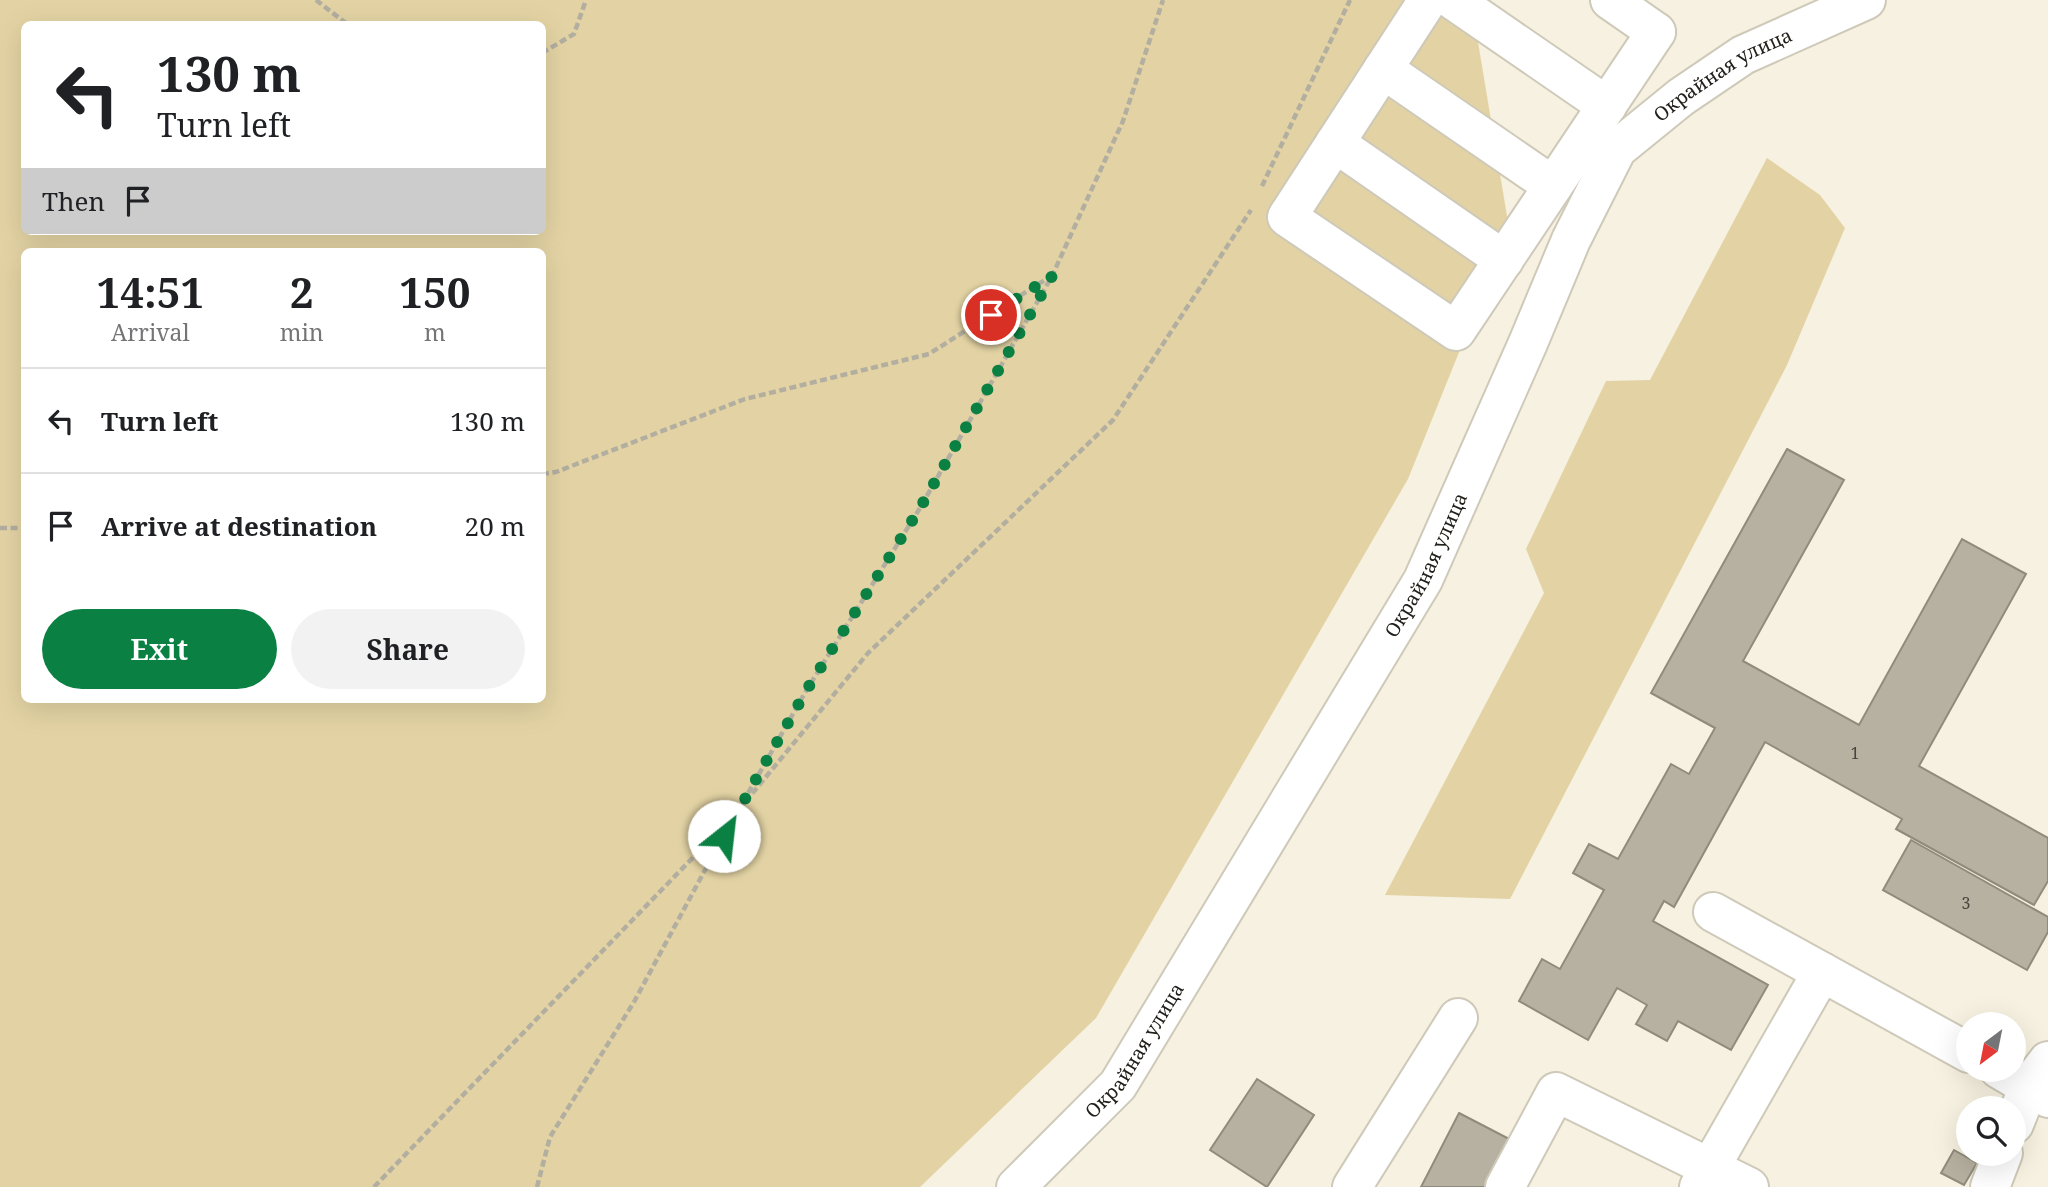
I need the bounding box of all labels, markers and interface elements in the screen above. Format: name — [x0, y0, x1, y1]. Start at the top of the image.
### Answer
street label: Окрайная улица — [1648, 22, 1796, 127]
text: 130 m — [157, 40, 301, 106]
icon: left — [42, 49, 133, 140]
text: Turn left — [157, 103, 291, 146]
icon: arrive — [119, 182, 157, 220]
text: Then — [42, 183, 105, 219]
text: 14:51 — [97, 263, 204, 320]
text: 2 — [290, 263, 314, 320]
text: 150 — [399, 263, 470, 320]
pin — [961, 285, 1021, 345]
icon: arrive — [972, 296, 1010, 334]
text: Arrival — [111, 316, 190, 348]
text: min — [280, 316, 324, 348]
text: m — [424, 316, 446, 348]
icon: left — [42, 402, 80, 440]
text: Turn left — [101, 403, 218, 439]
text: 130 m — [450, 403, 525, 439]
street label: Окрайная улица — [1378, 488, 1473, 642]
icon: arrive — [42, 507, 80, 545]
text: Arrive at destination — [101, 508, 377, 544]
text: 20 m — [465, 508, 525, 544]
button: Exit — [42, 609, 277, 689]
button: Share — [291, 609, 525, 689]
house number: 1 — [1851, 742, 1859, 764]
position arrow — [687, 799, 761, 873]
house number: 3 — [1962, 892, 1971, 914]
street label: Окрайная улица — [1079, 978, 1190, 1124]
north arrow — [1956, 1012, 2026, 1082]
map controls — [1956, 1012, 2026, 1166]
button: search — [1956, 1096, 2026, 1166]

